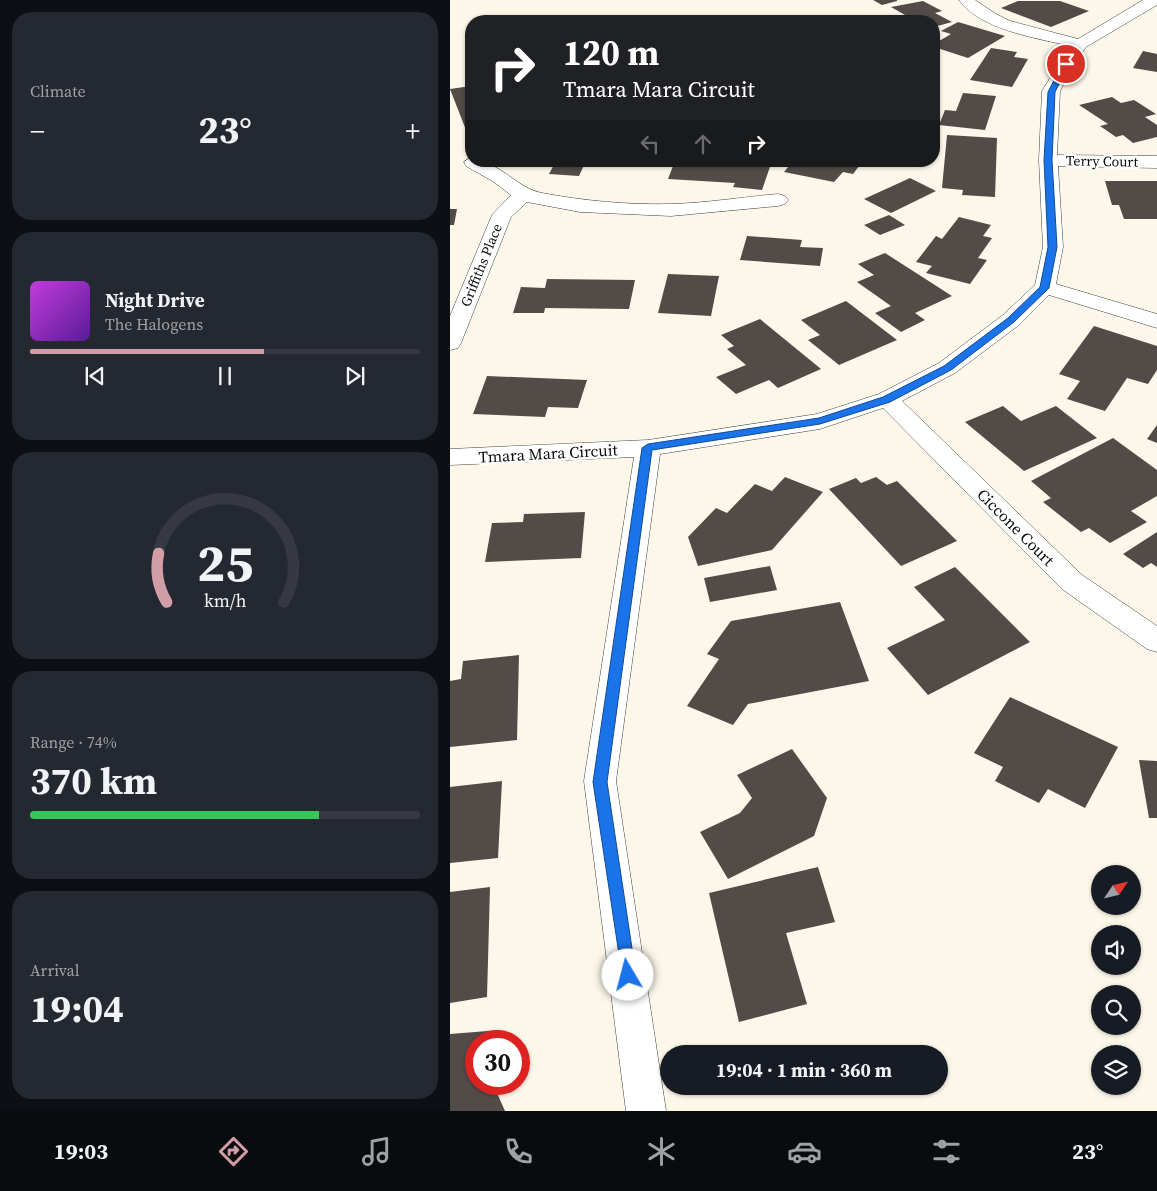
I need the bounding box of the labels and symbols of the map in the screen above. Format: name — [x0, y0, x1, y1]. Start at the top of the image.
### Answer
pin — [1045, 43, 1087, 85]
street label: Terry Court — [1066, 150, 1139, 172]
street label: Griffiths Place — [455, 220, 507, 310]
street label: Tmara Mara Circuit — [478, 438, 619, 468]
street label: Ciccone Court — [972, 483, 1060, 571]
north arrow — [1091, 865, 1141, 915]
position arrow — [601, 948, 653, 1000]
speed limit sign: 30 — [465, 1030, 530, 1095]

